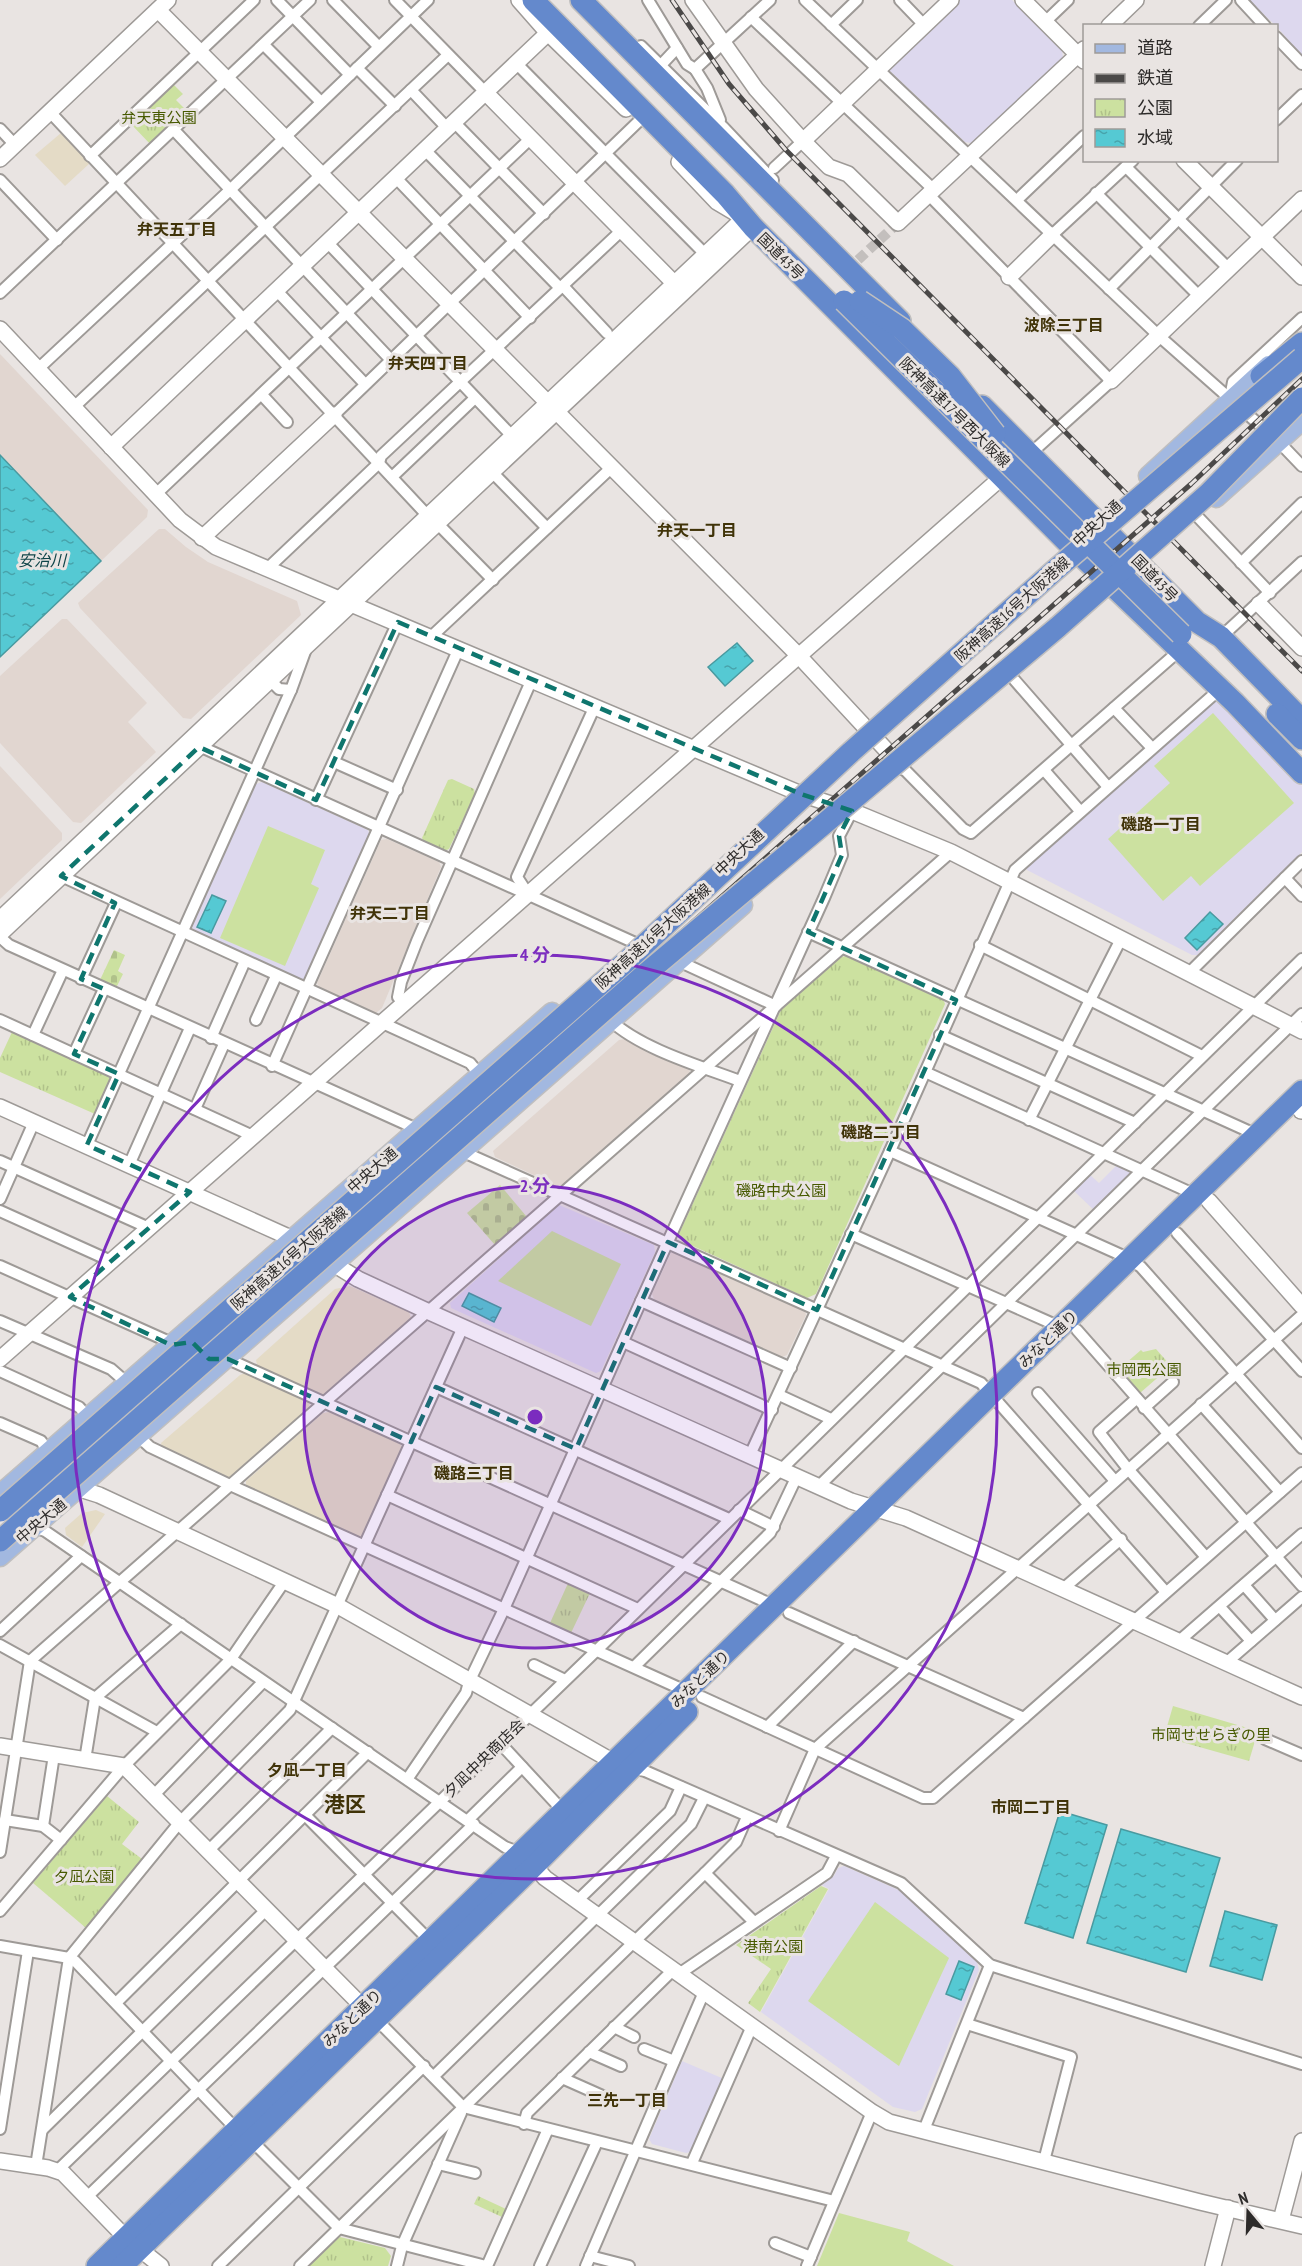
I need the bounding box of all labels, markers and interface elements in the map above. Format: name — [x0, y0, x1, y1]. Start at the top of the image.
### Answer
legend — [1083, 24, 1278, 162]
text: 道路 — [1137, 36, 1173, 59]
text: 鉄道 — [1137, 66, 1173, 89]
text: 公園 — [1137, 96, 1173, 119]
park label: 弁天東公園 — [121, 108, 197, 127]
text: 水域 — [1137, 126, 1173, 149]
district label: 弁天五丁目 — [137, 219, 217, 239]
street label: 国道43号 — [754, 229, 808, 283]
district label: 波除三丁目 — [1024, 315, 1104, 335]
district label: 弁天四丁目 — [388, 353, 468, 373]
street label: 阪神高速17号西大阪線 — [896, 353, 1014, 471]
street label: 中央大通 — [1068, 496, 1126, 550]
district label: 弁天一丁目 — [657, 520, 737, 540]
water label: 安治川 — [18, 550, 68, 570]
street label: 国道43号 — [1128, 550, 1182, 606]
street label: 阪神高速16号大阪港線 — [950, 552, 1074, 666]
district label: 磯路一丁目 — [1121, 814, 1201, 834]
street label: 中央大通 — [711, 825, 767, 879]
street label: 阪神高速16号大阪港線 — [591, 879, 715, 993]
district label: 弁天二丁目 — [350, 903, 430, 923]
text: 4 分 — [520, 943, 550, 966]
district label: 磯路二丁目 — [841, 1122, 921, 1142]
street label: 中央大通 — [343, 1143, 401, 1197]
text: 2 分 — [520, 1174, 550, 1197]
park label: 磯路中央公園 — [736, 1181, 826, 1200]
street label: 阪神高速16号大阪港線 — [227, 1202, 351, 1314]
street label: みなと通り — [1014, 1306, 1082, 1372]
park label: 市岡西公園 — [1106, 1360, 1182, 1379]
centre of rings — [525, 1407, 545, 1427]
district label: 磯路三丁目 — [434, 1463, 514, 1483]
street label: 中央大通 — [12, 1494, 70, 1548]
street label: みなと通り — [666, 1646, 734, 1712]
street label: 夕凪中央商店会 — [440, 1715, 528, 1801]
park label: 市岡せせらぎの里 — [1151, 1725, 1271, 1744]
district label: 夕凪一丁目 — [267, 1760, 347, 1780]
district label: 港区 — [324, 1791, 366, 1818]
district label: 市岡二丁目 — [991, 1797, 1071, 1817]
park label: 夕凪公園 — [54, 1867, 114, 1886]
park label: 港南公園 — [743, 1937, 803, 1956]
street label: みなと通り — [318, 1985, 386, 2051]
district label: 三先一丁目 — [587, 2090, 667, 2110]
north arrow — [1218, 2182, 1278, 2242]
text: N — [1236, 2187, 1250, 2209]

